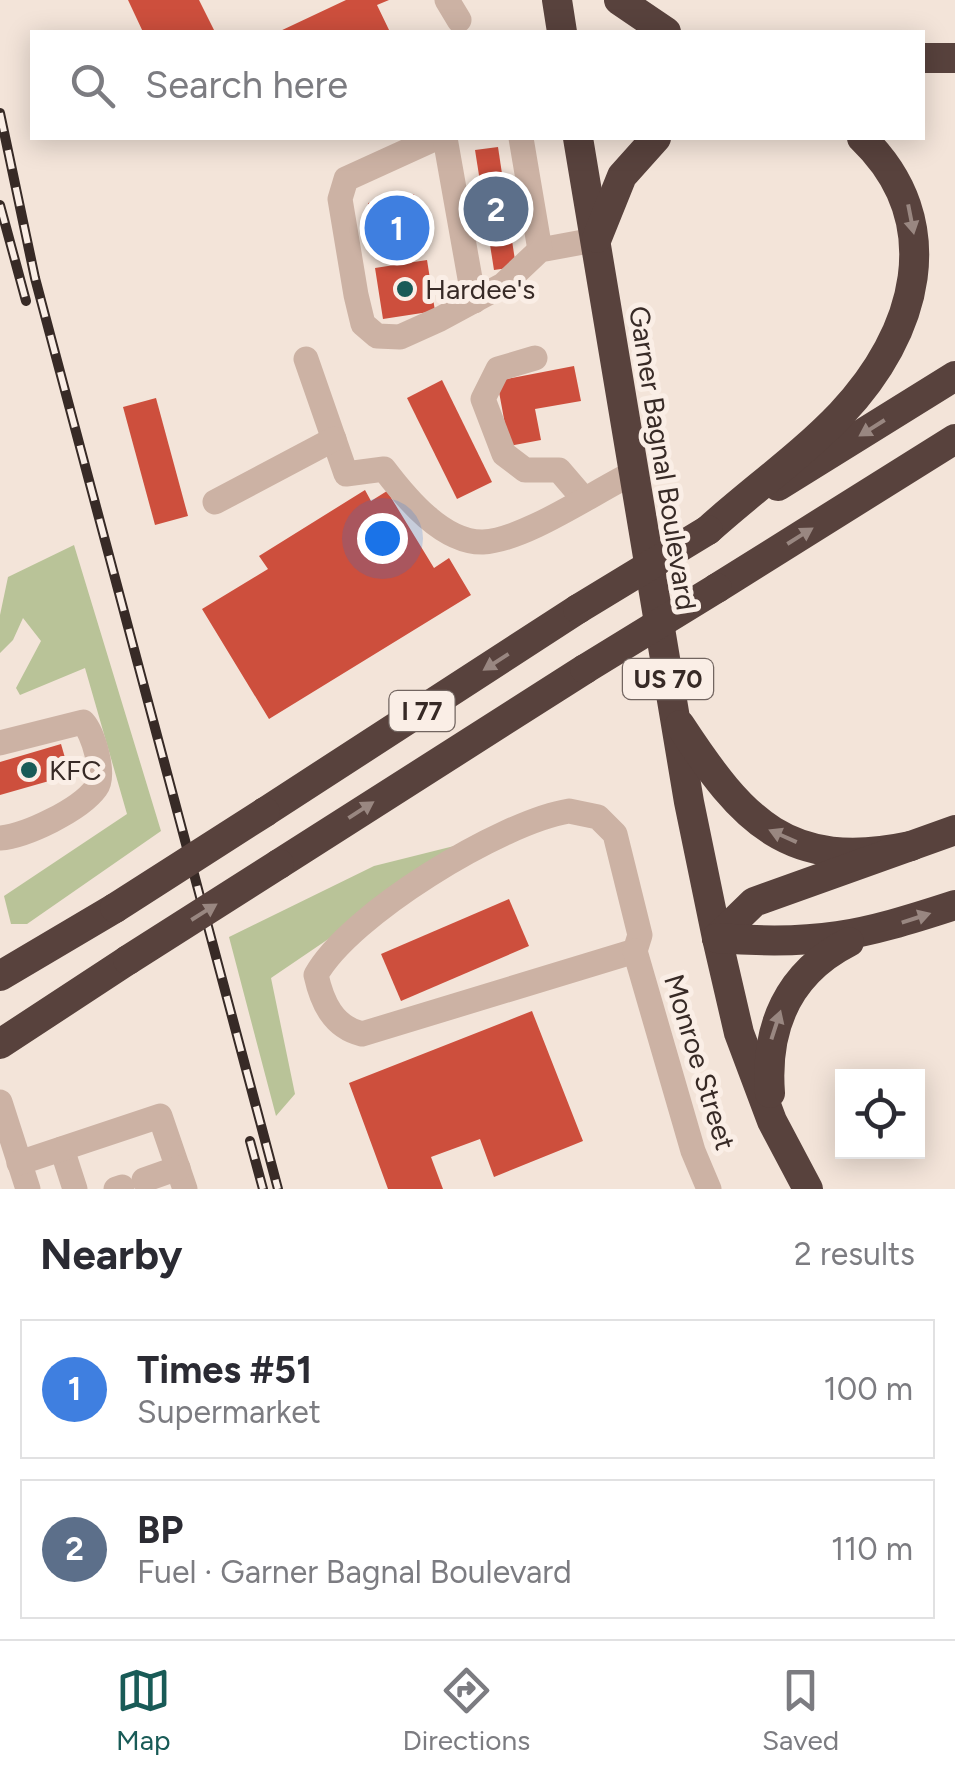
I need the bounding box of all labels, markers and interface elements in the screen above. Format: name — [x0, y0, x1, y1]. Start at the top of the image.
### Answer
search box — [30, 30, 925, 140]
icon: search — [65, 58, 120, 113]
text: Search here — [145, 62, 348, 108]
pin: 2 — [464, 172, 528, 246]
pin: 1 — [364, 190, 430, 266]
one-way arrow — [904, 204, 919, 235]
place label: Hardee's — [425, 272, 535, 306]
marker: Hardee's — [394, 278, 416, 300]
street label: Garner Bagnal Boulevard — [622, 303, 704, 613]
one-way arrow — [858, 418, 886, 436]
your location — [357, 513, 408, 564]
one-way arrow — [786, 527, 813, 546]
one-way arrow — [483, 653, 510, 671]
road number: US 70 — [623, 659, 713, 699]
road number: I 77 — [390, 691, 454, 731]
place label: KFC — [49, 753, 101, 787]
marker: KFC — [18, 759, 40, 781]
one-way arrow — [347, 802, 375, 820]
one-way arrow — [768, 828, 798, 844]
one-way arrow — [190, 903, 217, 921]
one-way arrow — [901, 910, 931, 925]
street label: Monroe Street — [657, 970, 743, 1154]
one-way arrow — [769, 1009, 784, 1039]
map controls — [835, 1069, 925, 1159]
button: locate — [835, 1069, 925, 1159]
text: Nearby — [40, 1229, 182, 1280]
text: 2 results — [794, 1235, 915, 1273]
text: Times #51 — [137, 1347, 312, 1393]
text: 1 — [68, 1370, 81, 1408]
text: 100 m — [824, 1370, 913, 1408]
text: Supermarket — [137, 1393, 321, 1431]
text: BP — [137, 1507, 183, 1553]
text: 2 — [65, 1530, 84, 1568]
text: 110 m — [831, 1530, 913, 1568]
text: Fuel · Garner Bagnal Boulevard — [137, 1553, 572, 1591]
tab: Map — [116, 1663, 171, 1757]
tab: Directions — [403, 1663, 530, 1757]
tab: Saved — [762, 1663, 839, 1757]

